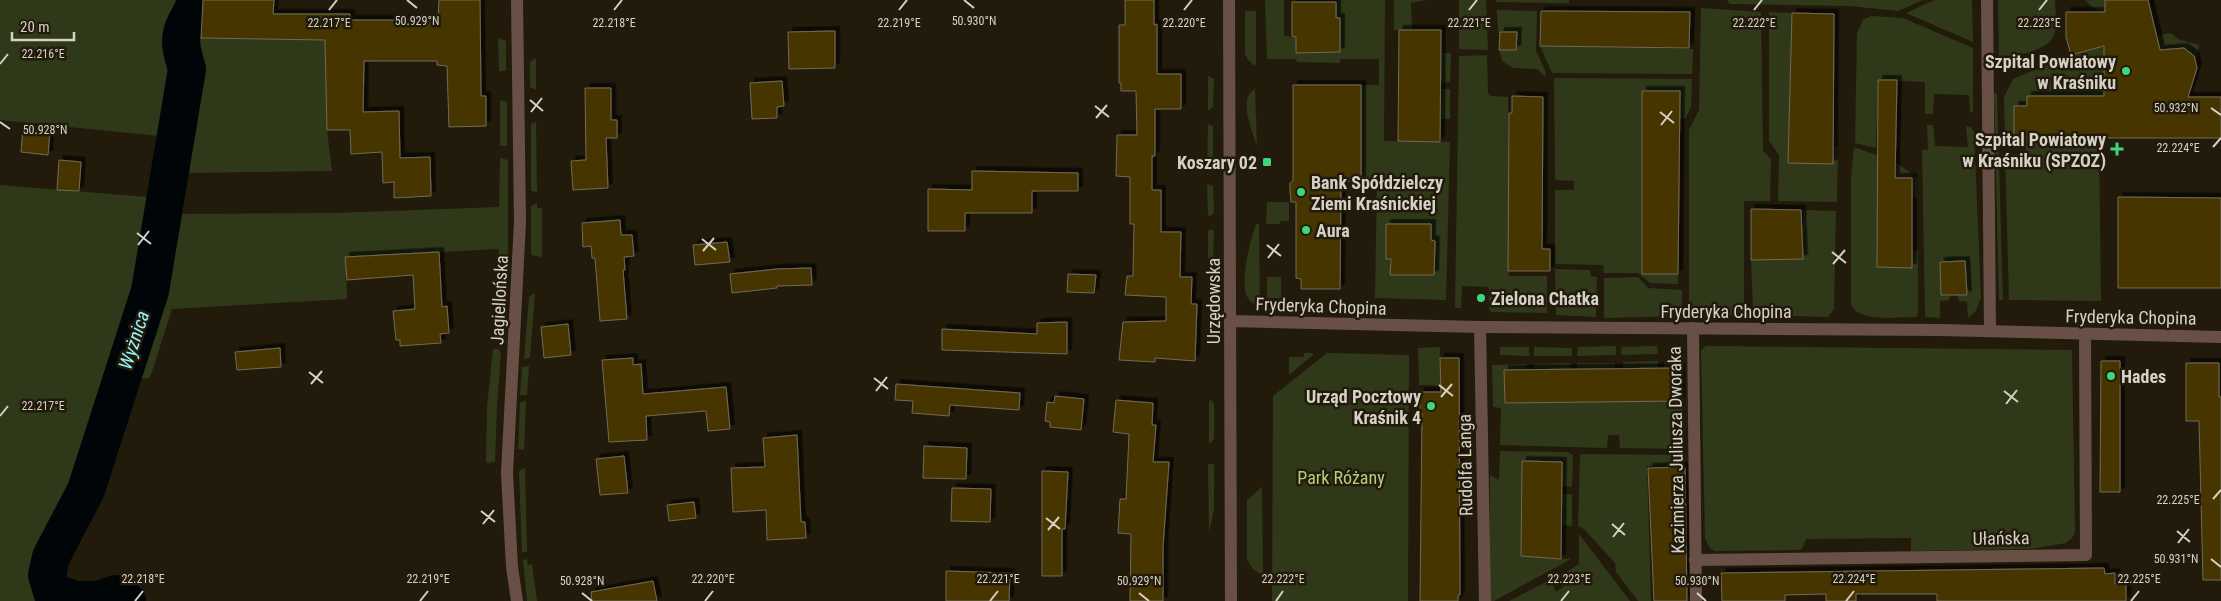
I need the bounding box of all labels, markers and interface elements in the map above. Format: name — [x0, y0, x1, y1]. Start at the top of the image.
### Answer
scale bar — [12, 10, 75, 42]
text: 50.929°N — [395, 14, 439, 28]
text: 50.930°N — [952, 14, 996, 28]
text: 22.217°E — [307, 16, 351, 30]
text: 22.218°E — [592, 16, 636, 30]
text: 22.219°E — [877, 16, 921, 30]
text: 22.220°E — [1162, 16, 1206, 30]
text: 22.221°E — [1447, 16, 1491, 30]
text: 22.222°E — [1732, 16, 1776, 30]
text: 22.223°E — [2017, 16, 2061, 30]
text: 20 m — [20, 18, 50, 36]
text: 22.216°E — [21, 47, 65, 61]
place label: Szpital Powiatowy w Kraśniku — [1985, 51, 2116, 93]
marker: Szpital Powiatowy w Kraśniku — [2120, 65, 2132, 77]
text: 50.932°N — [2154, 101, 2198, 115]
text: 50.928°N — [23, 123, 67, 137]
place label: Szpital Powiatowy w Kraśniku (SPZOZ) — [1962, 129, 2106, 172]
text: 22.224°E — [2156, 141, 2200, 155]
marker: Szpital Powiatowy w Kraśniku (SPZOZ) — [2110, 142, 2124, 156]
place label: Koszary 02 — [1177, 152, 1257, 173]
marker: Koszary 02 — [1261, 156, 1273, 168]
place label: Bank Spółdzielczy Ziemi Kraśnickiej — [1311, 172, 1443, 214]
marker: Bank Spółdzielczy Ziemi Kraśnickiej — [1295, 186, 1307, 198]
place label: Aura — [1316, 220, 1350, 241]
marker: Aura — [1300, 224, 1312, 236]
street label: Jagiellońska — [486, 255, 512, 345]
street label: Urzędowska — [1203, 258, 1224, 344]
place label: Zielona Chatka — [1491, 288, 1599, 309]
marker: Zielona Chatka — [1475, 292, 1487, 304]
street label: Fryderyka Chopina — [1255, 293, 1387, 319]
street label: Fryderyka Chopina — [1660, 301, 1792, 322]
street label: Fryderyka Chopina — [2065, 305, 2197, 329]
water label: Wyżnica — [114, 308, 154, 372]
street label: Kazimierza Juliusza Dworaka — [1664, 346, 1688, 554]
place label: Hades — [2121, 366, 2166, 387]
marker: Hades — [2105, 370, 2117, 382]
place label: Urząd Pocztowy Kraśnik 4 — [1306, 386, 1421, 428]
text: 22.217°E — [21, 399, 65, 413]
marker: Urząd Pocztowy Kraśnik 4 — [1425, 400, 1437, 412]
street label: Rudolfa Langa — [1454, 414, 1476, 516]
park label: Park Różany — [1297, 467, 1385, 488]
text: 22.225°E — [2156, 493, 2200, 507]
street label: Ułańska — [1972, 527, 2030, 549]
text: 50.931°N — [2154, 552, 2198, 566]
text: 22.218°E — [121, 572, 165, 586]
text: 22.219°E — [406, 572, 450, 586]
text: 22.220°E — [691, 572, 735, 586]
text: 22.221°E — [976, 572, 1020, 586]
text: 22.222°E — [1261, 572, 1305, 586]
text: 22.223°E — [1547, 572, 1591, 586]
text: 22.224°E — [1832, 572, 1876, 586]
text: 22.225°E — [2117, 572, 2161, 586]
text: 50.928°N — [560, 574, 604, 588]
text: 50.929°N — [1117, 574, 1161, 588]
text: 50.930°N — [1675, 574, 1719, 588]

